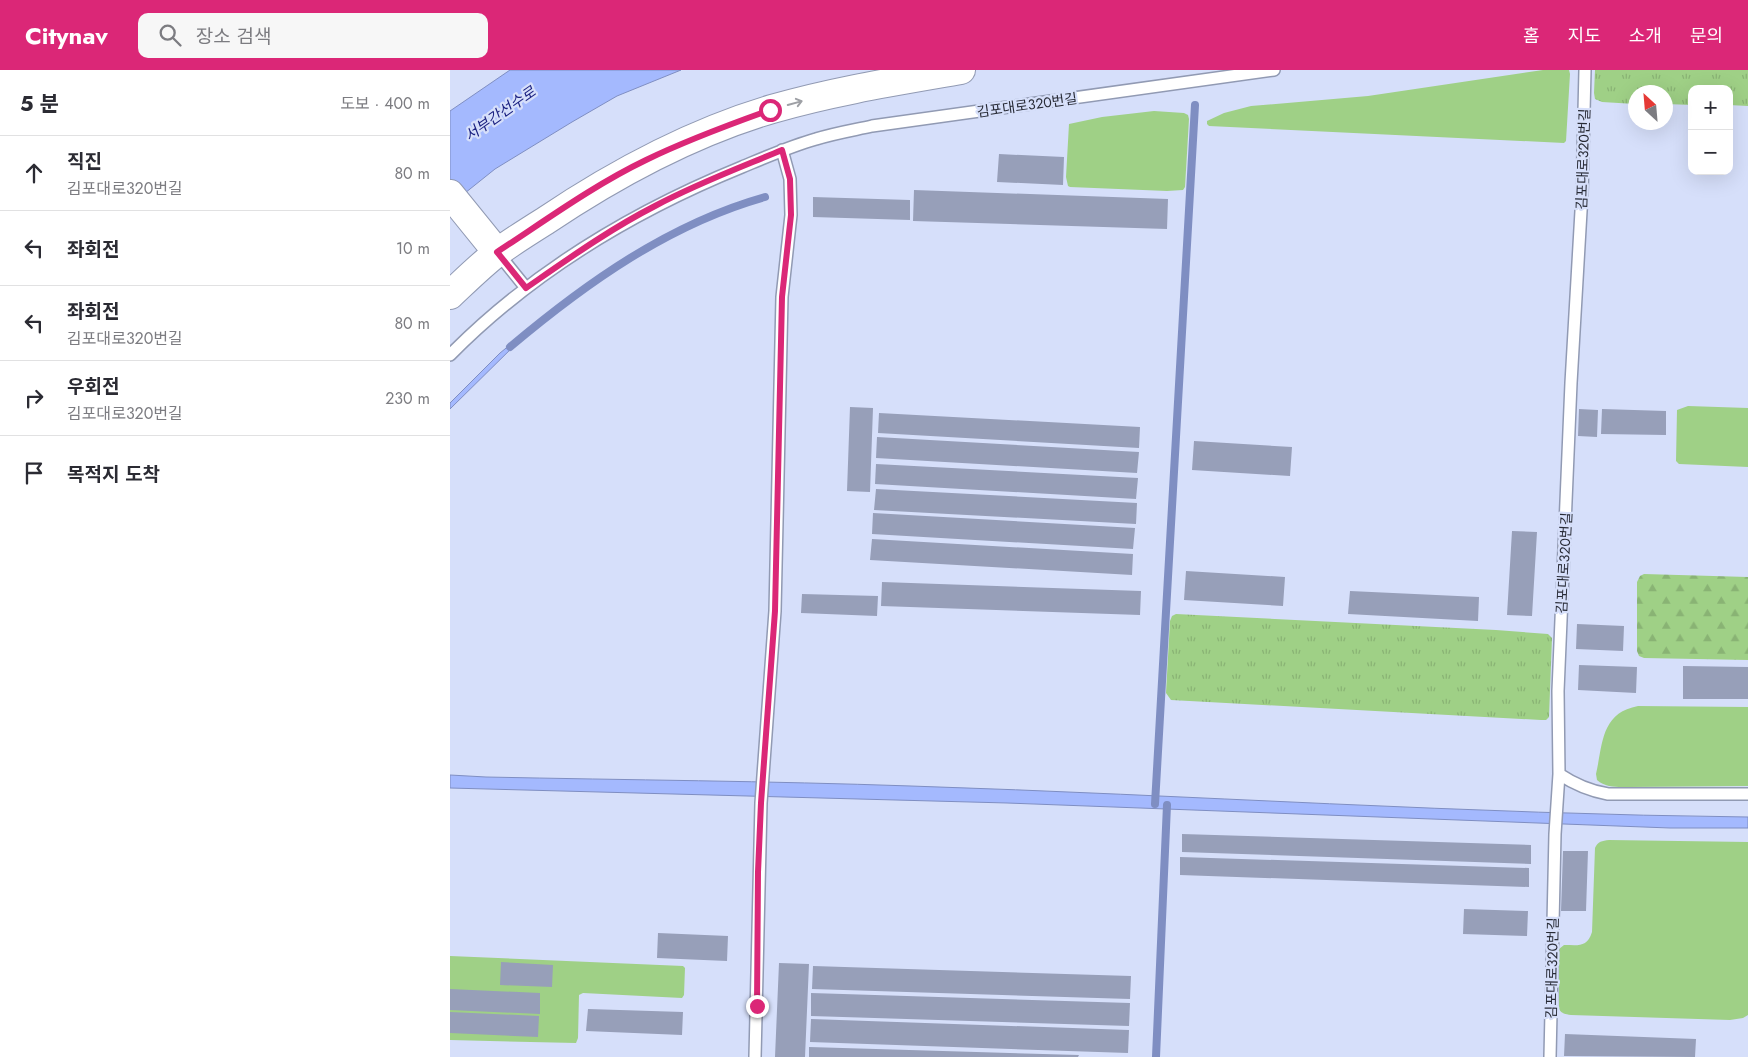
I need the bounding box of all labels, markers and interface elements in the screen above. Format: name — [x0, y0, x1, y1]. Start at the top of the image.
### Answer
search box — [138, 13, 488, 58]
text: Citynav — [25, 18, 108, 53]
icon: search — [156, 21, 184, 49]
text: 장소 검색 — [196, 23, 271, 50]
text: 홈 — [1523, 23, 1540, 49]
text: 지도 — [1568, 23, 1601, 49]
text: 소개 — [1629, 23, 1662, 49]
text: 문의 — [1690, 23, 1723, 49]
water label: 서부간선수로 — [460, 81, 541, 147]
north arrow — [1628, 85, 1673, 130]
map controls — [1688, 85, 1733, 175]
button: + — [1688, 85, 1733, 130]
street label: 김포대로320번길 — [975, 88, 1079, 122]
text: 5 분 — [20, 89, 59, 119]
text: 도보 · 400 m — [340, 92, 430, 115]
one-way arrow — [786, 98, 802, 107]
route start — [759, 99, 782, 122]
street label: 김포대로320번길 — [1571, 108, 1595, 210]
button: − — [1688, 130, 1733, 175]
text: 직진 — [67, 148, 102, 175]
icon: ahead — [20, 159, 48, 187]
text: 80 m — [394, 162, 430, 185]
text: 김포대로320번길 — [67, 177, 183, 200]
icon: left — [20, 234, 48, 262]
text: 좌회전 — [67, 236, 119, 263]
text: 10 m — [396, 237, 430, 260]
text: 좌회전 — [67, 298, 119, 325]
icon: left — [20, 309, 48, 337]
text: 80 m — [394, 312, 430, 335]
text: 김포대로320번길 — [67, 327, 183, 350]
text: 우회전 — [67, 373, 119, 400]
icon: right — [20, 384, 48, 412]
text: 230 m — [385, 387, 430, 410]
text: 김포대로320번길 — [67, 402, 183, 425]
icon: arrive — [20, 459, 48, 487]
text: 목적지 도착 — [67, 461, 160, 488]
street label: 김포대로320번길 — [1551, 512, 1577, 614]
street label: 김포대로320번길 — [1541, 917, 1563, 1019]
route end — [746, 995, 769, 1018]

